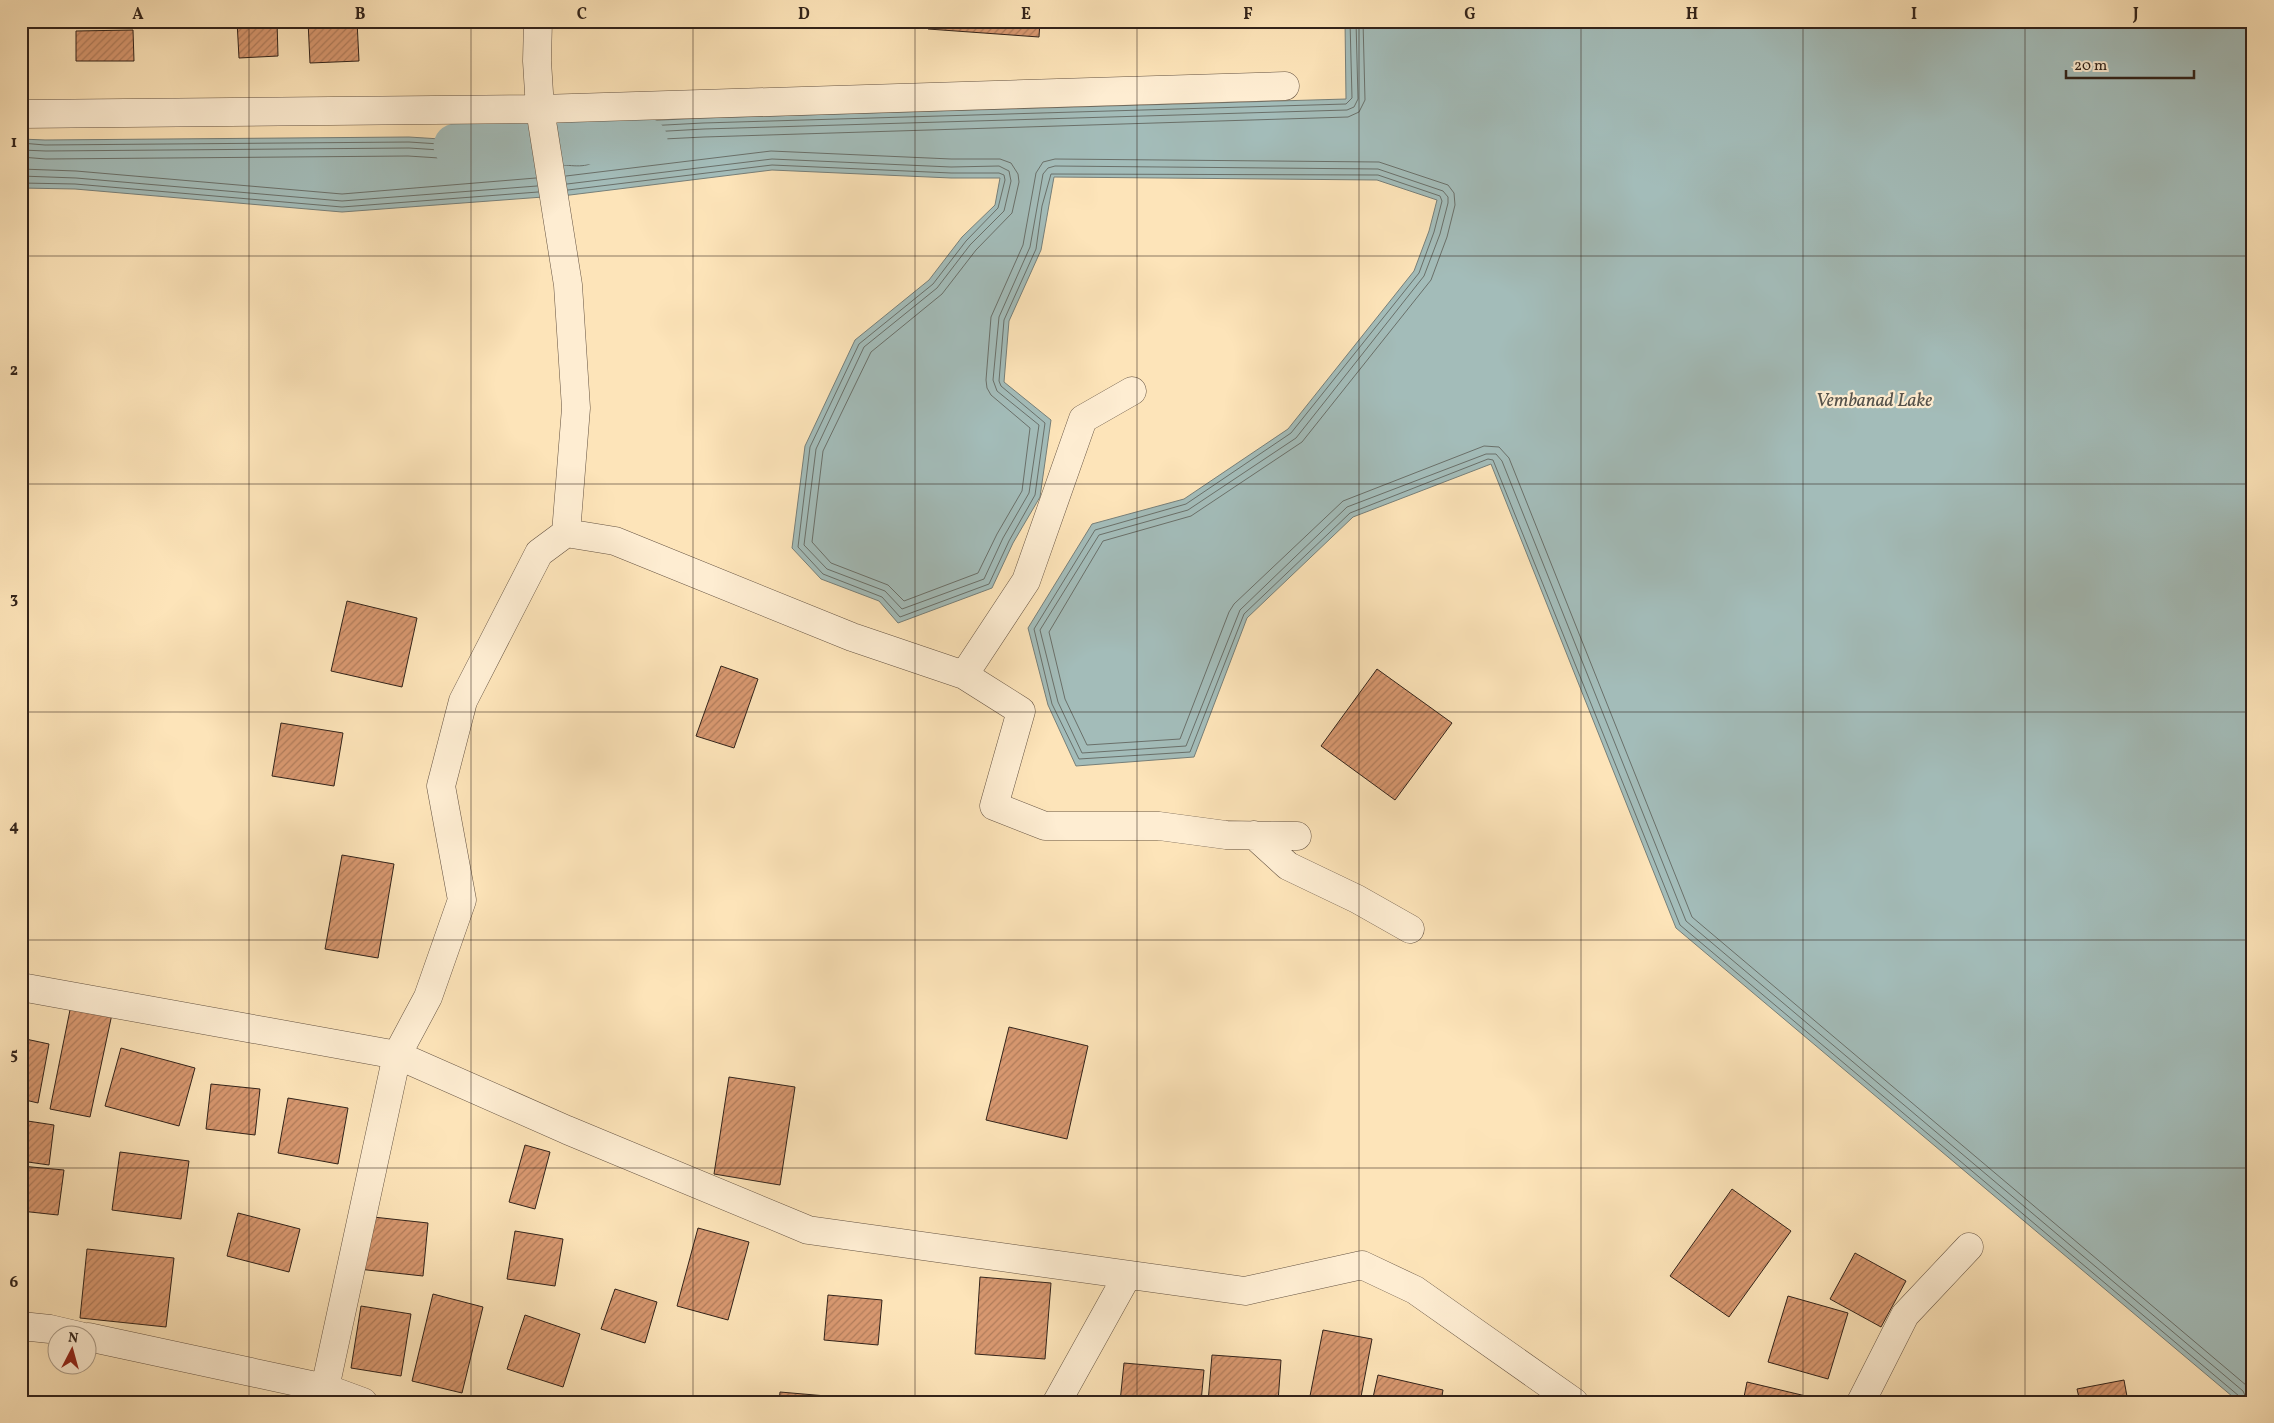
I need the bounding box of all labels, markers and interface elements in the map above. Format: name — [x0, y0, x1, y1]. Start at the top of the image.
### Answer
text: A — [132, 4, 144, 26]
text: B — [355, 4, 366, 26]
text: C — [577, 4, 587, 26]
text: D — [798, 4, 810, 26]
text: E — [1021, 4, 1031, 26]
text: F — [1243, 4, 1253, 26]
text: G — [1464, 4, 1476, 26]
text: H — [1686, 4, 1698, 26]
text: I — [1911, 4, 1917, 26]
text: J — [2132, 4, 2139, 26]
scale bar — [2066, 48, 2194, 80]
text: 20 m — [2074, 56, 2107, 77]
text: 1 — [11, 132, 17, 154]
text: 2 — [10, 360, 18, 382]
water label: Vembanad Lake — [1816, 388, 1932, 414]
text: 3 — [10, 588, 18, 610]
text: 4 — [9, 816, 19, 838]
text: 5 — [10, 1044, 18, 1066]
text: 6 — [10, 1272, 19, 1294]
north arrow — [48, 1326, 98, 1376]
text: N — [67, 1329, 79, 1349]

